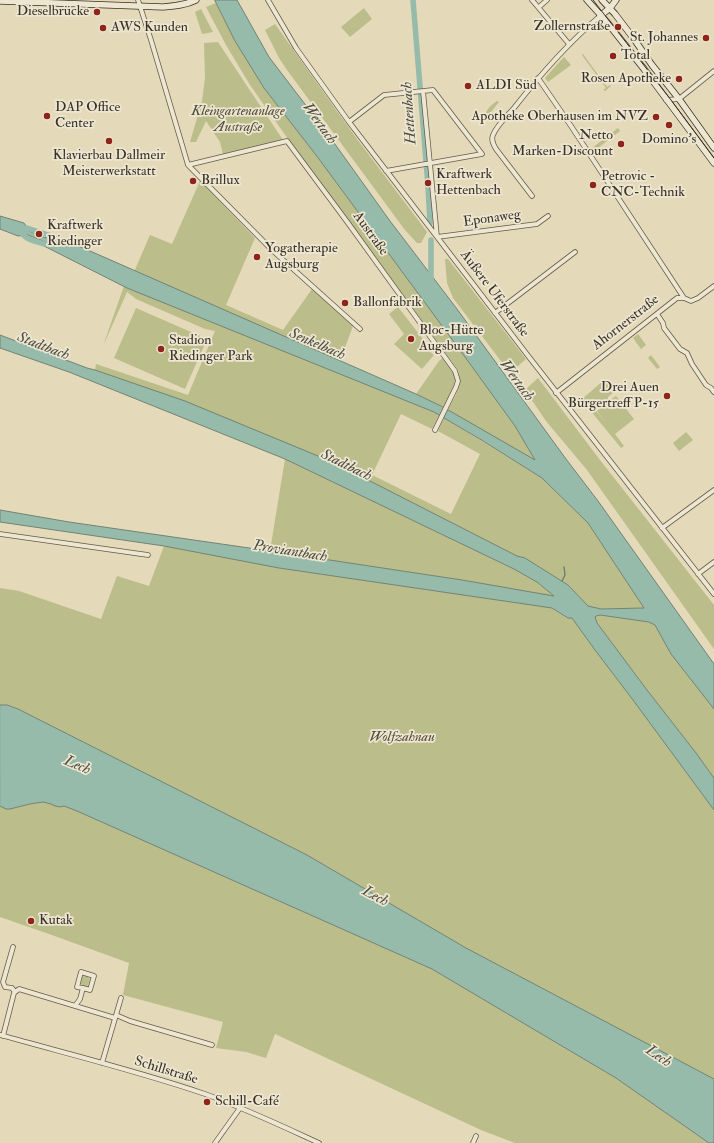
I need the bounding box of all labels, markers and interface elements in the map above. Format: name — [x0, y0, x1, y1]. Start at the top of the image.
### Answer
place label: Dieselbrücke — [17, 4, 89, 20]
marker: Dieselbrücke — [92, 7, 102, 17]
place label: Zollernstraße — [534, 19, 610, 35]
place label: AWS Kunden — [111, 20, 188, 36]
marker: Zollernstraße — [613, 22, 623, 32]
marker: AWS Kunden — [98, 23, 108, 33]
place label: St. Johannes — [630, 30, 698, 46]
marker: St. Johannes — [701, 33, 711, 43]
place label: Total — [621, 48, 650, 64]
marker: Total — [608, 51, 618, 61]
place label: Rosen Apotheke — [581, 71, 671, 87]
marker: Rosen Apotheke — [674, 74, 684, 84]
place label: ALDI Süd — [476, 78, 537, 94]
water label: Hettenbach — [399, 81, 421, 145]
marker: ALDI Süd — [463, 81, 473, 91]
place label: DAP Office Center — [55, 100, 120, 132]
water label: Wertach — [298, 100, 340, 148]
park label: Kleingartenanlage Austraße — [191, 104, 285, 136]
place label: Apotheke Oberhausen im NVZ — [471, 109, 648, 125]
marker: DAP Office Center — [42, 111, 52, 121]
marker: Apotheke Oberhausen im NVZ — [651, 112, 661, 122]
marker: Domino's — [664, 120, 674, 130]
place label: Netto Marken-Discount — [512, 128, 613, 160]
place label: Domino's — [642, 132, 696, 148]
marker: Klavierbau Dallmeir Meisterwerkstatt — [104, 136, 114, 146]
marker: Netto Marken-Discount — [616, 139, 626, 149]
place label: Klavierbau Dallmeir Meisterwerkstatt — [53, 148, 165, 180]
place label: Kraftwerk Hettenbach — [436, 167, 501, 200]
place label: Petrovic - CNC-Technik — [601, 169, 685, 202]
place label: Brillux — [201, 173, 240, 189]
marker: Brillux — [188, 176, 198, 186]
marker: Kraftwerk Hettenbach — [423, 178, 433, 188]
marker: Petrovic - CNC-Technik — [588, 180, 598, 190]
street label: Eponaweg — [462, 207, 522, 231]
street label: Austraße — [349, 209, 391, 259]
place label: Kraftwerk Riedinger — [47, 218, 103, 250]
marker: Kraftwerk Riedinger — [34, 229, 44, 239]
place label: Yogatherapie Augsburg — [265, 241, 338, 274]
street label: Äußere Uferstraße — [456, 247, 532, 341]
marker: Yogatherapie Augsburg — [252, 252, 262, 262]
street label: Ahornerstraße — [589, 292, 663, 354]
place label: Ballonfabrik — [353, 295, 422, 311]
marker: Ballonfabrik — [340, 298, 350, 308]
place label: Bloc-Hütte Augsburg — [419, 323, 483, 356]
water label: Senkelbach — [286, 325, 348, 365]
water label: Stadtbach — [14, 329, 72, 365]
place label: Stadion Riedinger Park — [169, 333, 253, 366]
marker: Bloc-Hütte Augsburg — [406, 334, 416, 344]
marker: Stadion Riedinger Park — [156, 344, 166, 354]
water label: Wertach — [495, 357, 537, 405]
place label: Drei Auen Bürgertreff P-15 — [568, 380, 659, 412]
marker: Drei Auen Bürgertreff P-15 — [662, 391, 672, 401]
water label: Stadtbach — [318, 446, 374, 486]
water label: Proviantbach — [252, 537, 328, 567]
park label: Wolfzahnau — [369, 730, 435, 746]
water label: Lech — [61, 752, 93, 780]
water label: Lech — [359, 883, 391, 911]
place label: Kutak — [39, 913, 73, 929]
marker: Kutak — [26, 916, 36, 926]
water label: Lech — [642, 1042, 674, 1072]
street label: Schillstraße — [132, 1053, 200, 1089]
place label: Schill-Café — [215, 1094, 279, 1110]
marker: Schill-Café — [202, 1097, 212, 1107]

